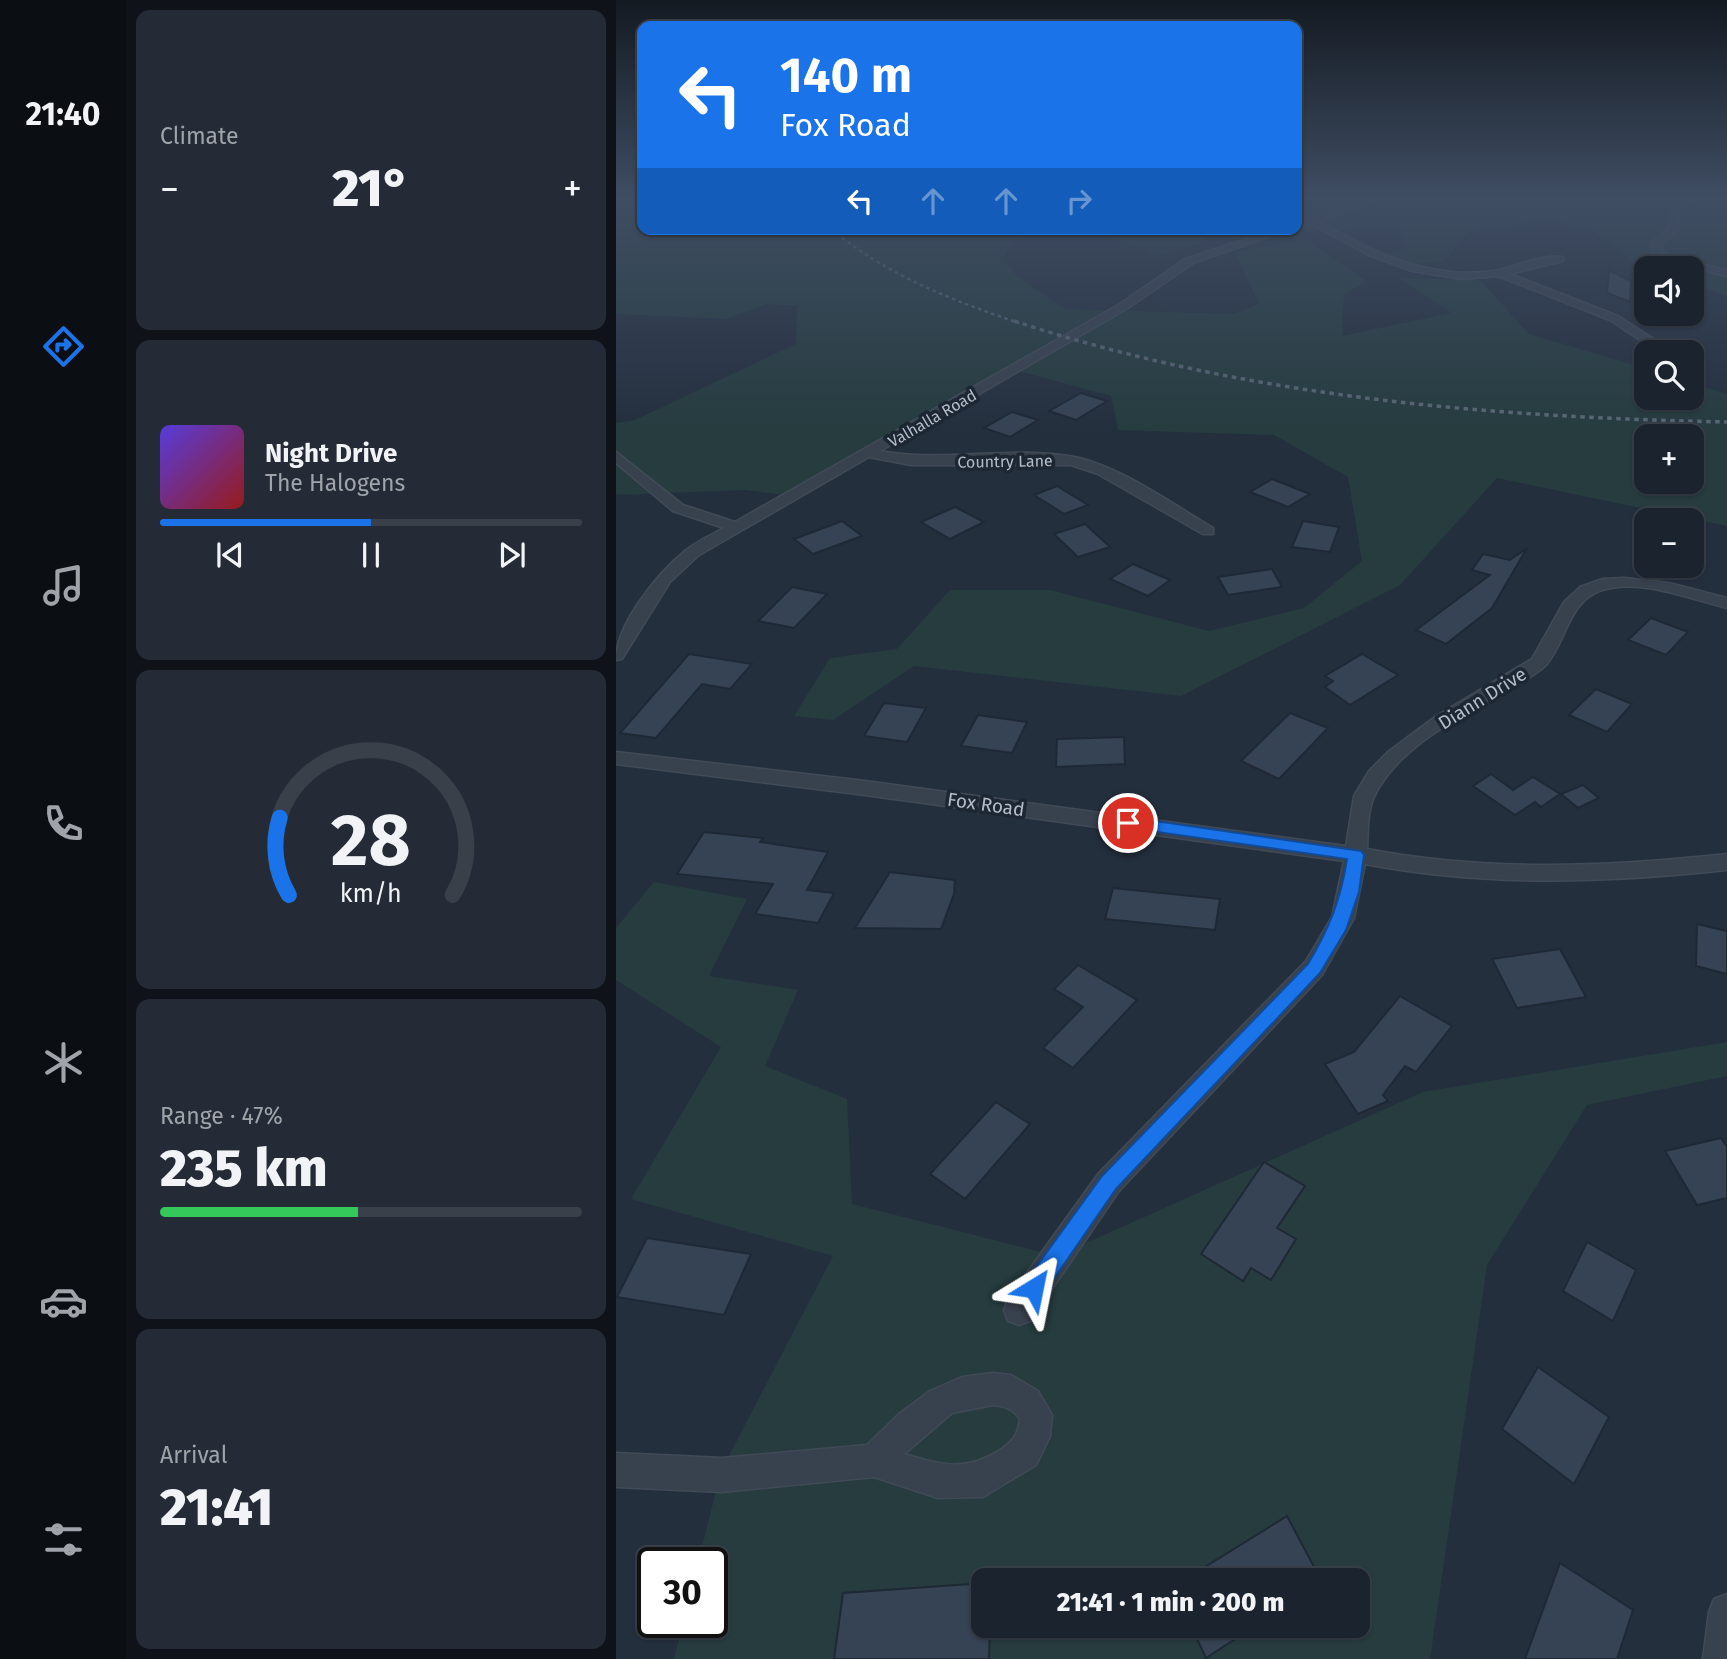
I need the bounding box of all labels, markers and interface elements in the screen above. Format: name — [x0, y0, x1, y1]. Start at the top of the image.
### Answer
text: 140 m — [780, 46, 912, 105]
icon: left — [665, 49, 756, 140]
text: 21:40 — [25, 95, 101, 133]
text: Fox Road — [780, 106, 911, 144]
text: Climate — [160, 122, 239, 150]
text: 21° — [332, 157, 410, 220]
text: − — [160, 166, 179, 212]
text: + — [563, 166, 582, 212]
icon: left — [841, 182, 879, 220]
icon: ahead — [914, 182, 952, 220]
icon: ahead — [987, 182, 1025, 220]
icon: right — [1060, 182, 1098, 220]
map controls — [1634, 256, 1704, 578]
button: sound — [1634, 256, 1704, 326]
icon: directions — [39, 322, 88, 371]
button: search — [1634, 340, 1704, 410]
street label: Valhalla Road — [885, 386, 980, 451]
button: + — [1634, 424, 1704, 494]
text: Night Drive — [265, 438, 397, 469]
street label: Country Lane — [957, 451, 1053, 472]
text: The Halogens — [265, 469, 405, 497]
button: − — [1634, 508, 1704, 578]
icon: previous — [211, 536, 249, 574]
icon: pause — [352, 536, 390, 574]
icon: next — [493, 536, 531, 574]
icon: music — [39, 561, 88, 610]
street label: Diann Drive — [1434, 662, 1531, 735]
street label: Fox Road — [946, 788, 1026, 821]
pin — [1098, 793, 1158, 853]
text: 28 — [331, 798, 411, 885]
icon: phone — [39, 799, 88, 848]
icon: arrive — [1109, 804, 1147, 842]
text: km/h — [340, 879, 402, 909]
icon: climate — [39, 1038, 88, 1087]
text: Range · 47% — [160, 1102, 283, 1130]
text: 235 km — [160, 1137, 328, 1200]
position arrow — [997, 1251, 1071, 1325]
icon: car — [39, 1277, 88, 1326]
text: Arrival — [160, 1441, 227, 1469]
text: 21:41 — [160, 1476, 273, 1539]
icon: filters — [39, 1515, 88, 1564]
speed limit sign: 30 — [637, 1547, 728, 1638]
text: 21:41 · 1 min · 200 m — [1057, 1587, 1284, 1618]

